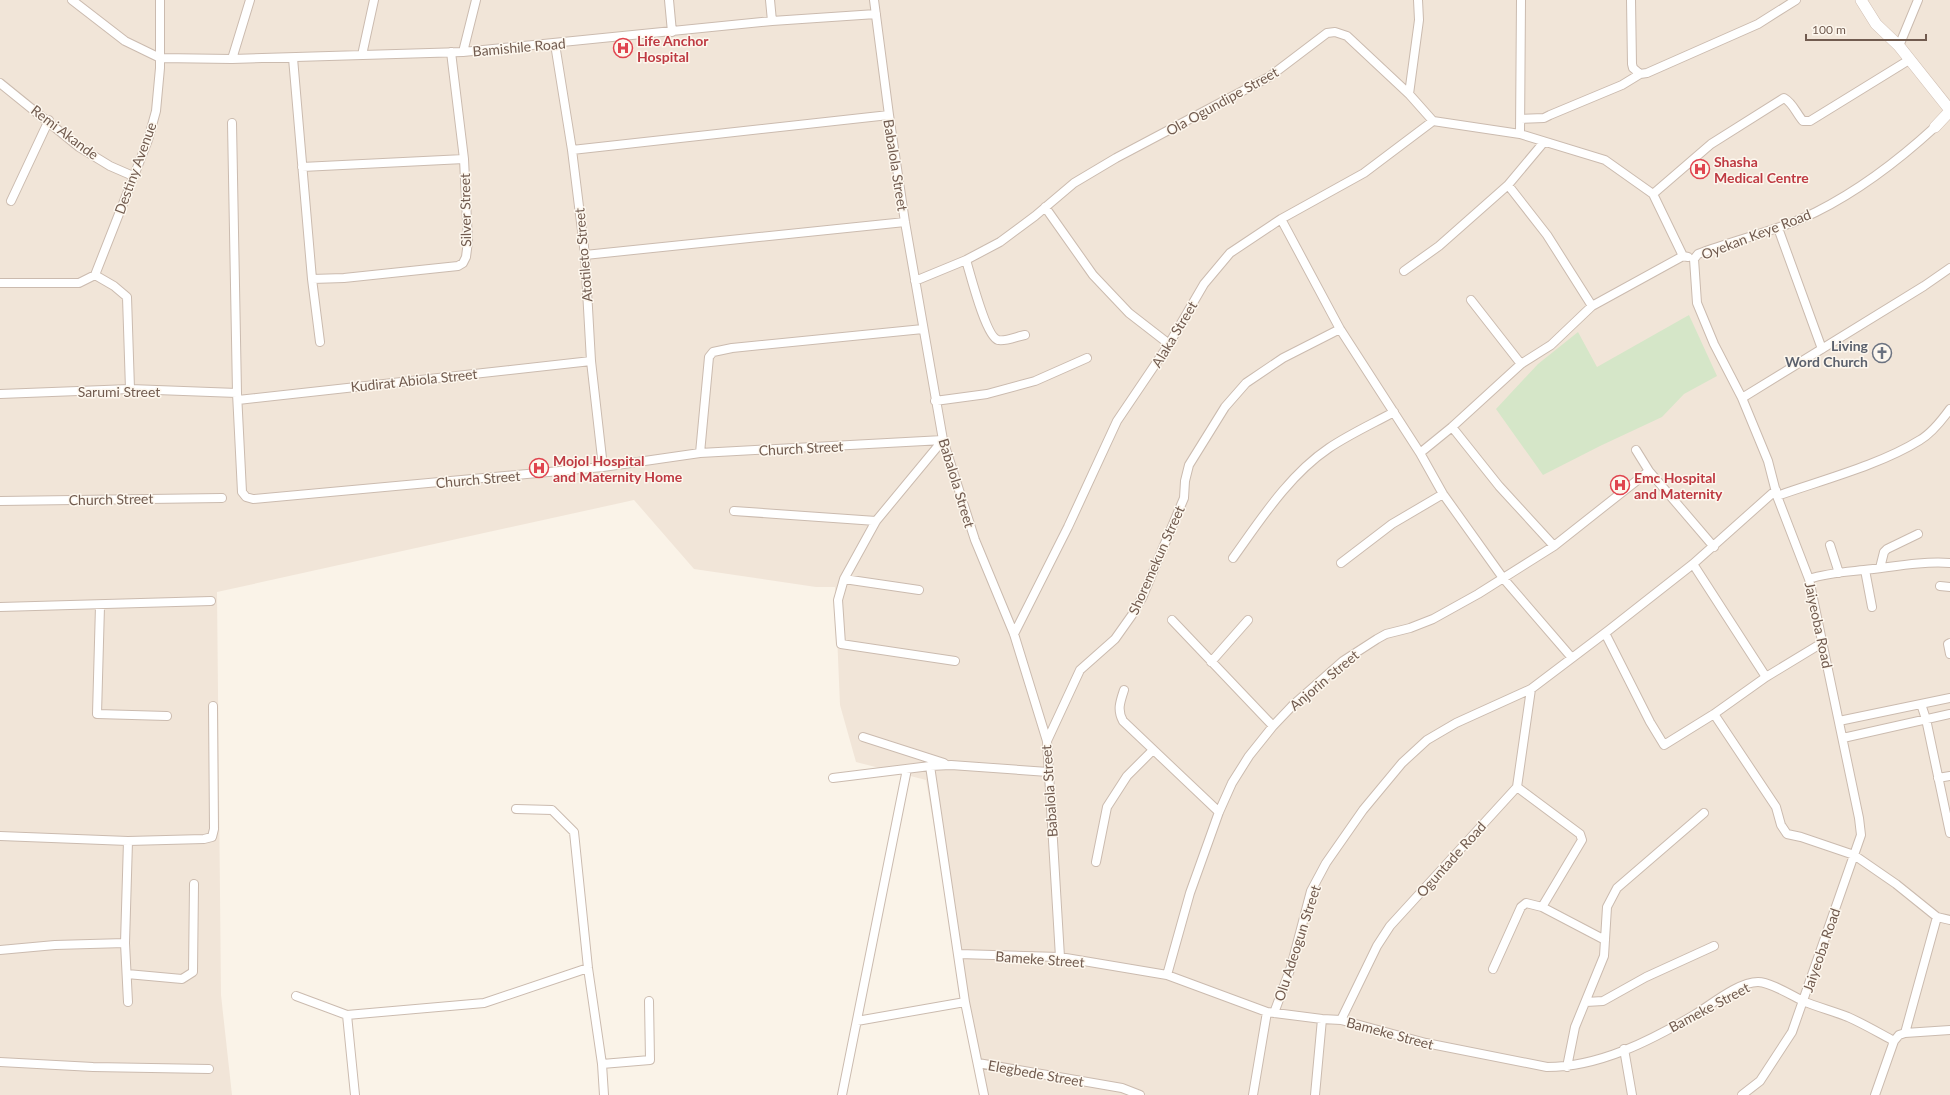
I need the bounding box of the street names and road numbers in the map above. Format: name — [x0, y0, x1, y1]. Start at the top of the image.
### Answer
street label: Bamishile Road — [472, 34, 566, 60]
street label: Ola Ogundipe Street — [1163, 63, 1281, 139]
street label: Remi Akande — [28, 101, 102, 163]
street label: Babalola Street — [880, 118, 912, 212]
street label: Destiny Avenue — [110, 120, 160, 216]
street label: Silver Street — [456, 173, 474, 247]
street label: Oyekan Keye Road — [1699, 205, 1813, 263]
street label: Atotileto Street — [570, 207, 596, 303]
street label: Alaka Street — [1148, 298, 1200, 370]
street label: Kudirat Abiola Street — [350, 365, 478, 395]
street label: Sarumi Street — [78, 383, 160, 400]
street label: Babalola Street — [935, 436, 979, 530]
street label: Church Street — [758, 437, 844, 459]
street label: Church Street — [435, 467, 521, 491]
street label: Church Street — [68, 490, 154, 508]
street label: Shoremekun Street — [1124, 503, 1188, 617]
street label: Jaiyeoba Road — [1802, 580, 1836, 670]
street label: Anjorin Street — [1286, 646, 1362, 714]
street label: Babalola Street — [1037, 744, 1061, 838]
street label: Oguntade Road — [1413, 818, 1489, 900]
street label: Olu Adeogun Street — [1270, 883, 1324, 1003]
street label: Jaiyeoba Road — [1799, 906, 1843, 994]
street label: Bameke Street — [995, 947, 1085, 971]
street label: Bameke Street — [1666, 979, 1752, 1035]
street label: Bameke Street — [1345, 1013, 1435, 1053]
street label: Elegbede Street — [987, 1056, 1085, 1090]

